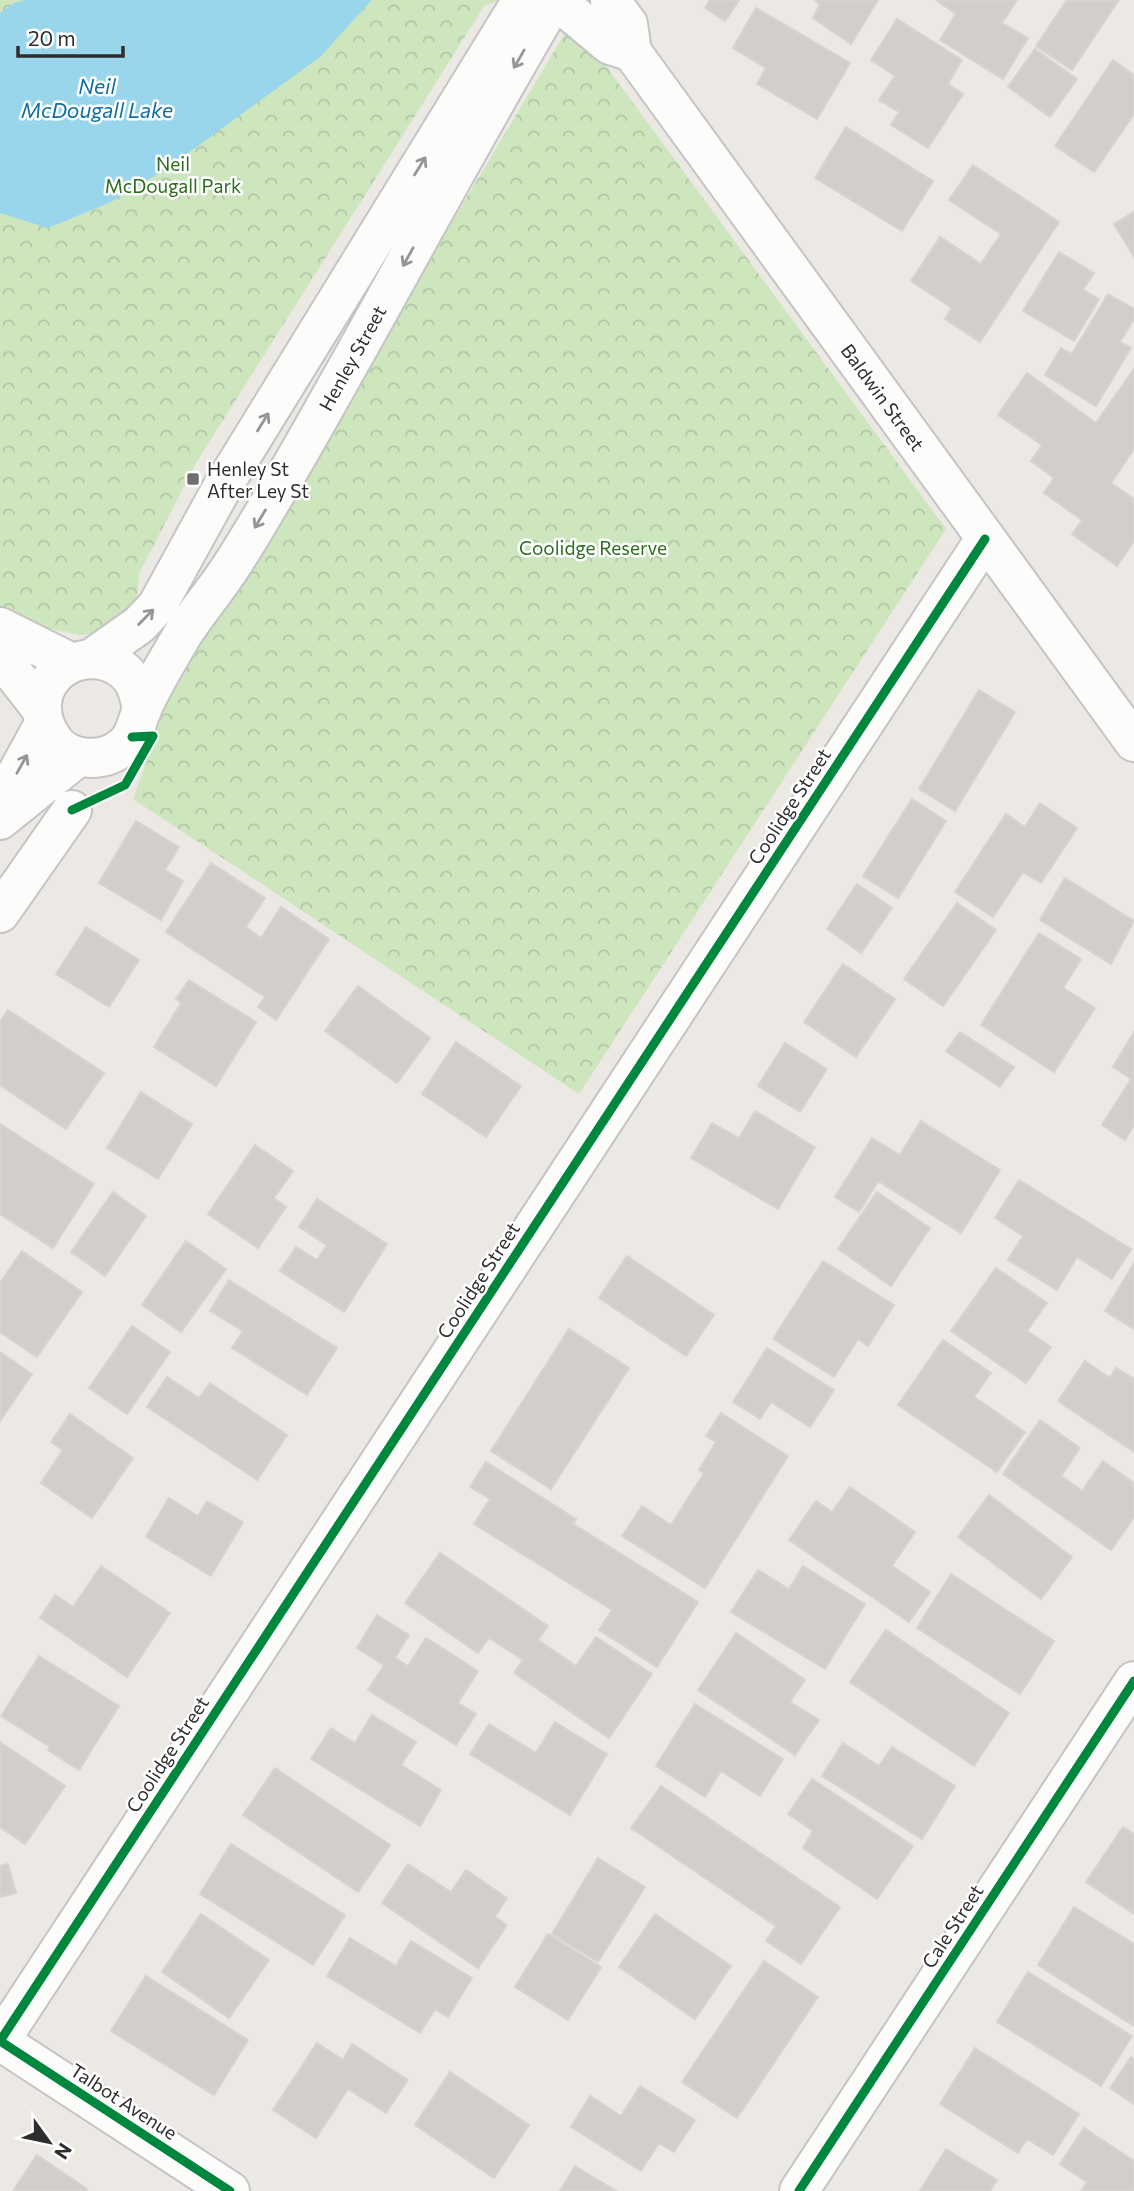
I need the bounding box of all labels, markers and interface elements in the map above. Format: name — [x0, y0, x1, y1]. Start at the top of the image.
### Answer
scale bar — [18, 14, 122, 58]
text: 20 m — [28, 25, 76, 50]
one-way arrow — [512, 48, 526, 68]
water label: Neil McDougall Lake — [21, 73, 173, 122]
park label: Neil McDougall Park — [105, 152, 241, 197]
one-way arrow — [414, 156, 428, 176]
one-way arrow — [401, 247, 415, 267]
street label: Henley Street — [314, 301, 391, 415]
street label: Baldwin Street — [837, 339, 930, 455]
one-way arrow — [256, 413, 270, 433]
place label: Henley St After Ley St — [207, 457, 309, 502]
marker: Henley St After Ley St — [185, 471, 201, 487]
one-way arrow — [252, 509, 266, 529]
park label: Coolidge Reserve — [519, 536, 667, 559]
one-way arrow — [138, 609, 155, 626]
street label: Coolidge Street — [743, 743, 835, 868]
one-way arrow — [16, 754, 29, 775]
street label: Coolidge Street — [432, 1217, 524, 1342]
street label: Coolidge Street — [121, 1691, 213, 1816]
street label: Cale Street — [916, 1880, 988, 1972]
street label: Talbot Avenue — [66, 2058, 182, 2144]
north arrow — [14, 2107, 84, 2177]
text: N — [50, 2139, 77, 2164]

